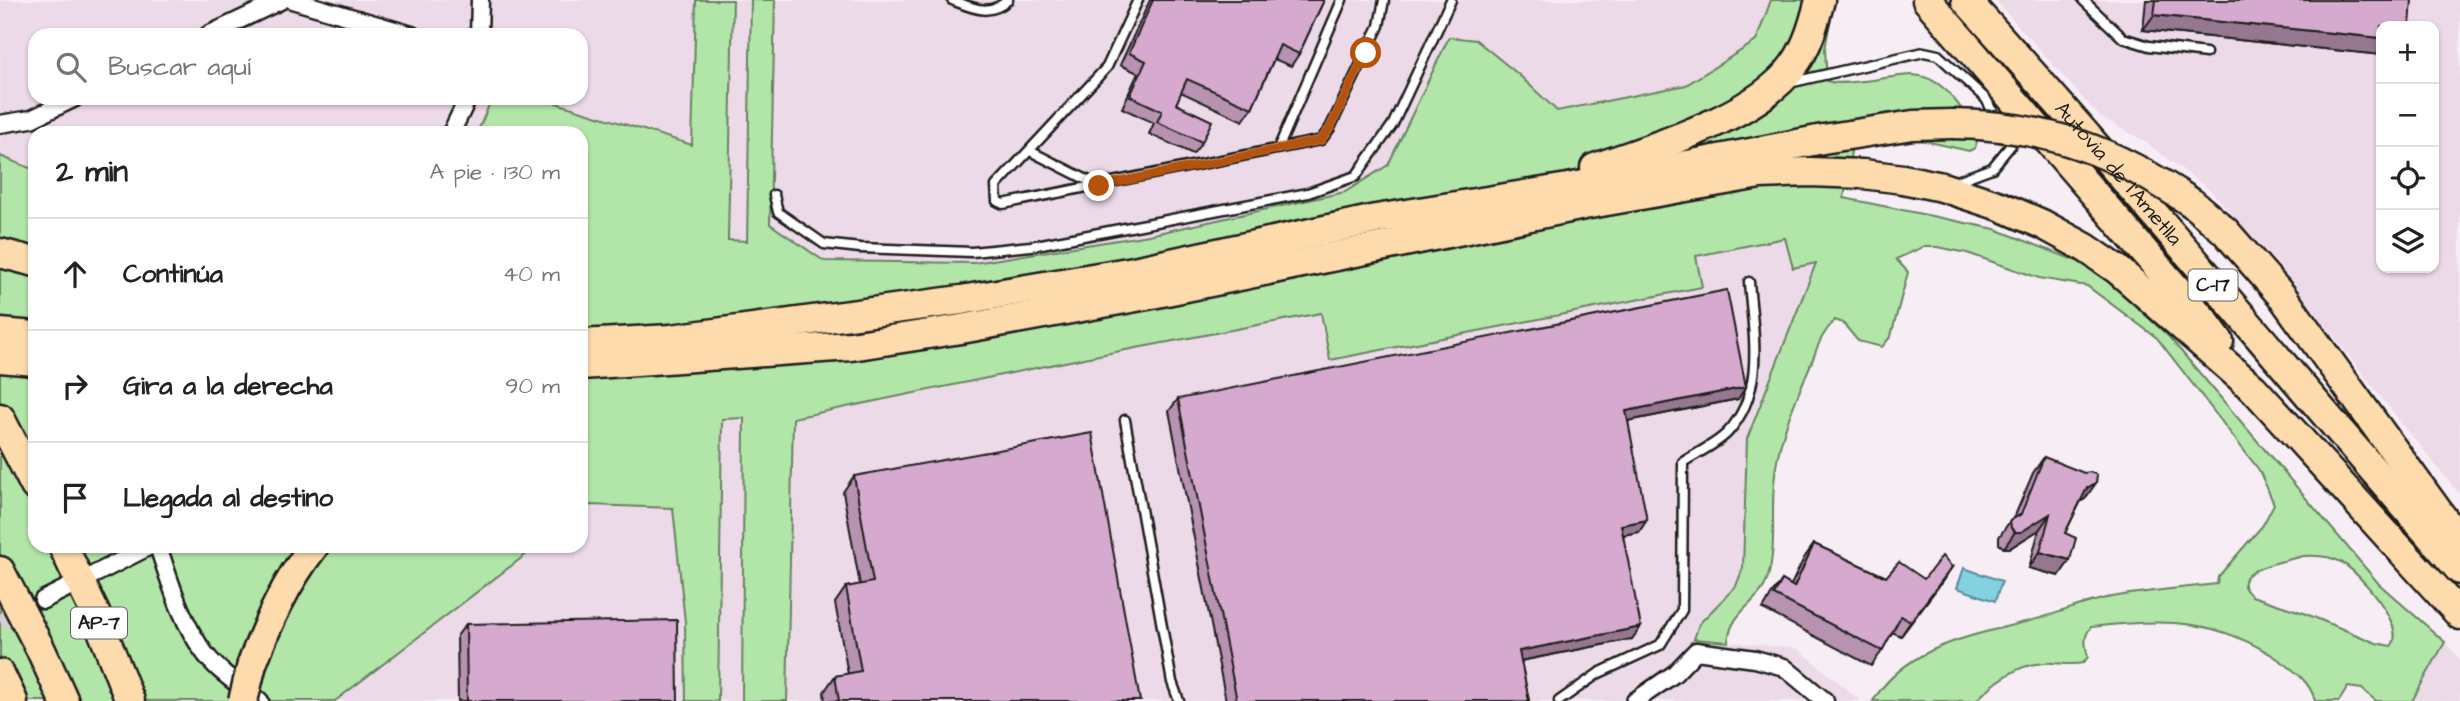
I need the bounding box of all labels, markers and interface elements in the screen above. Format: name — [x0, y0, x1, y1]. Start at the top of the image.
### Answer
map controls — [2376, 21, 2439, 273]
button: + — [2376, 21, 2439, 84]
search box — [28, 28, 588, 105]
route start — [1350, 37, 1381, 68]
icon: search — [52, 48, 90, 86]
text: Buscar aquí — [108, 49, 251, 85]
button: − — [2376, 84, 2439, 147]
street label: Autovia de l'Ametlla — [2048, 95, 2190, 252]
button: locate — [2376, 147, 2439, 210]
text: 2 min — [56, 151, 128, 193]
text: A pie · 130 m — [429, 156, 560, 188]
route end — [1083, 170, 1114, 201]
button: layers — [2376, 210, 2439, 273]
icon: ahead — [56, 255, 94, 293]
text: Continúa — [123, 256, 223, 292]
text: 40 m — [503, 258, 560, 290]
road number: C-17 — [2188, 270, 2238, 300]
icon: right — [56, 367, 94, 405]
text: Gira a la derecha — [123, 368, 333, 404]
text: 90 m — [505, 370, 560, 402]
icon: arrive — [56, 479, 94, 517]
text: Llegada al destino — [123, 480, 333, 516]
road number: AP-7 — [71, 608, 127, 638]

